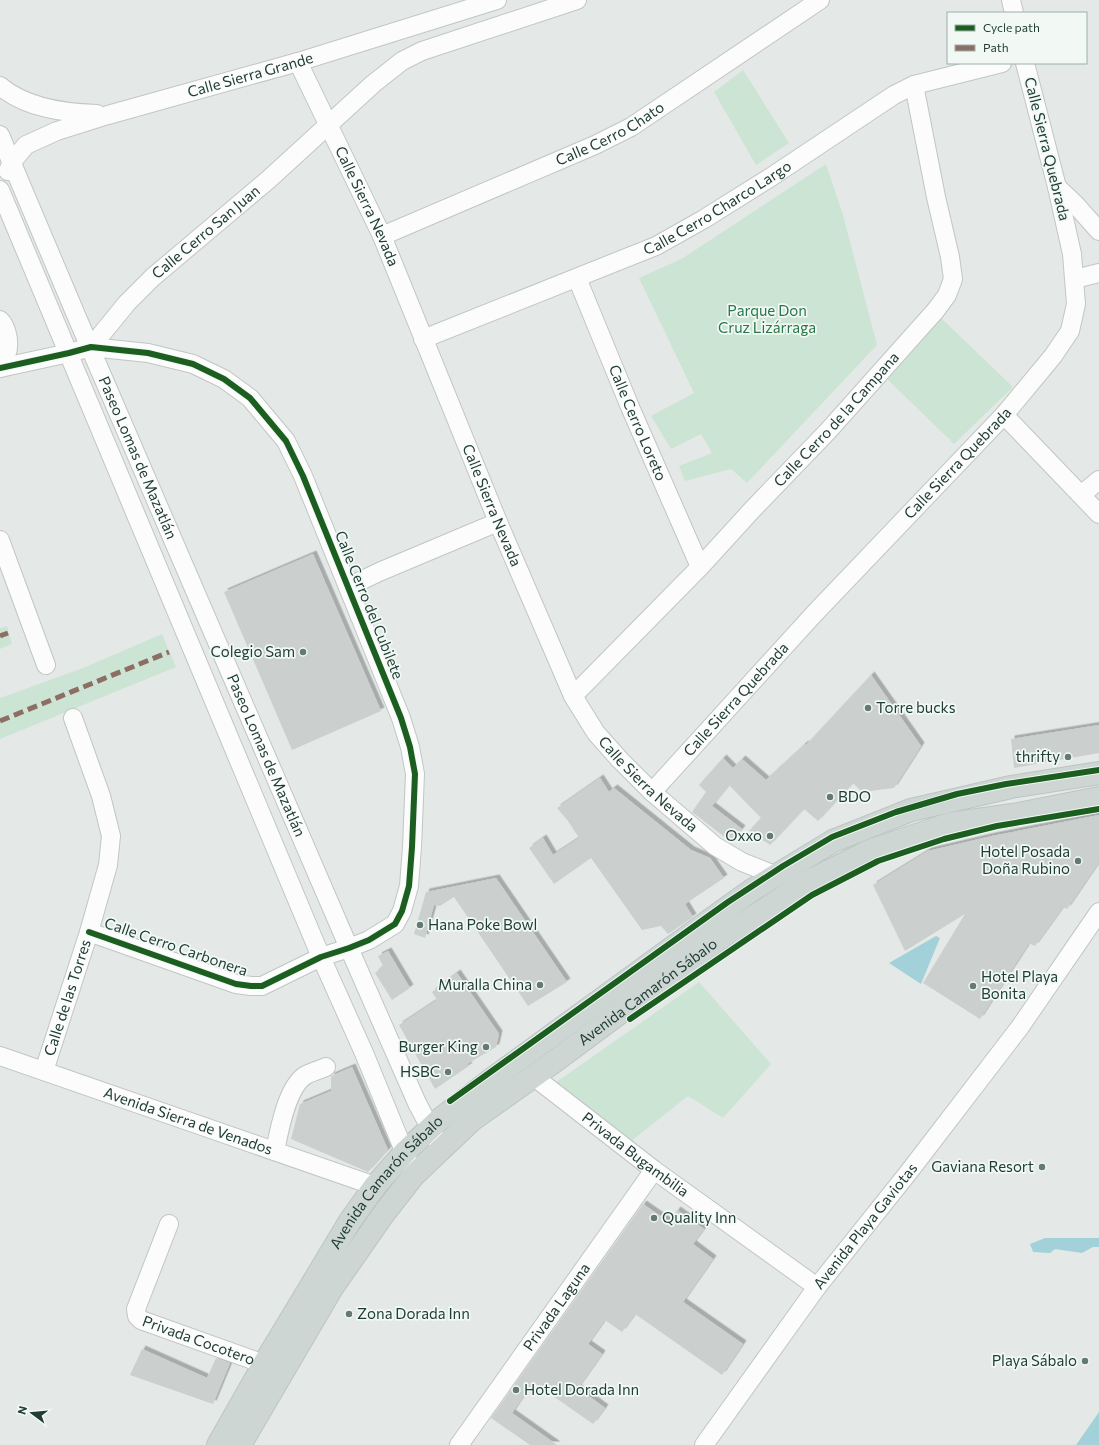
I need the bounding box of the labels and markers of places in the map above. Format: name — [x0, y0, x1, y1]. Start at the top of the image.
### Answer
place label: Colegio Sam — [210, 642, 295, 660]
marker: Colegio Sam — [298, 647, 308, 657]
place label: Torre bucks — [876, 698, 956, 716]
marker: Torre bucks — [863, 703, 873, 713]
place label: thrifty — [1016, 747, 1060, 765]
marker: thrifty — [1063, 752, 1073, 762]
place label: BDO — [838, 787, 871, 805]
marker: BDO — [825, 792, 835, 802]
place label: Oxxo — [725, 826, 762, 844]
marker: Oxxo — [765, 831, 775, 841]
place label: Hotel Posada Doña Rubino — [980, 842, 1070, 877]
marker: Hotel Posada Doña Rubino — [1073, 856, 1083, 866]
place label: Hana Poke Bowl — [428, 915, 537, 933]
marker: Hana Poke Bowl — [415, 920, 425, 930]
place label: Hotel Playa Bonita — [981, 967, 1058, 1002]
place label: Muralla China — [438, 975, 532, 993]
marker: Muralla China — [535, 980, 545, 990]
marker: Hotel Playa Bonita — [968, 981, 978, 991]
place label: Burger King — [399, 1037, 478, 1055]
marker: Burger King — [481, 1042, 491, 1052]
place label: HSBC — [400, 1062, 440, 1080]
marker: HSBC — [443, 1067, 453, 1077]
place label: Gaviana Resort — [931, 1157, 1034, 1175]
marker: Gaviana Resort — [1037, 1162, 1047, 1172]
place label: Quality Inn — [662, 1208, 736, 1226]
marker: Quality Inn — [649, 1213, 659, 1223]
place label: Zona Dorada Inn — [357, 1304, 470, 1322]
marker: Zona Dorada Inn — [344, 1309, 354, 1319]
place label: Playa Sábalo — [992, 1351, 1077, 1369]
marker: Playa Sábalo — [1080, 1356, 1090, 1366]
place label: Hotel Dorada Inn — [524, 1380, 639, 1398]
marker: Hotel Dorada Inn — [511, 1385, 521, 1395]

